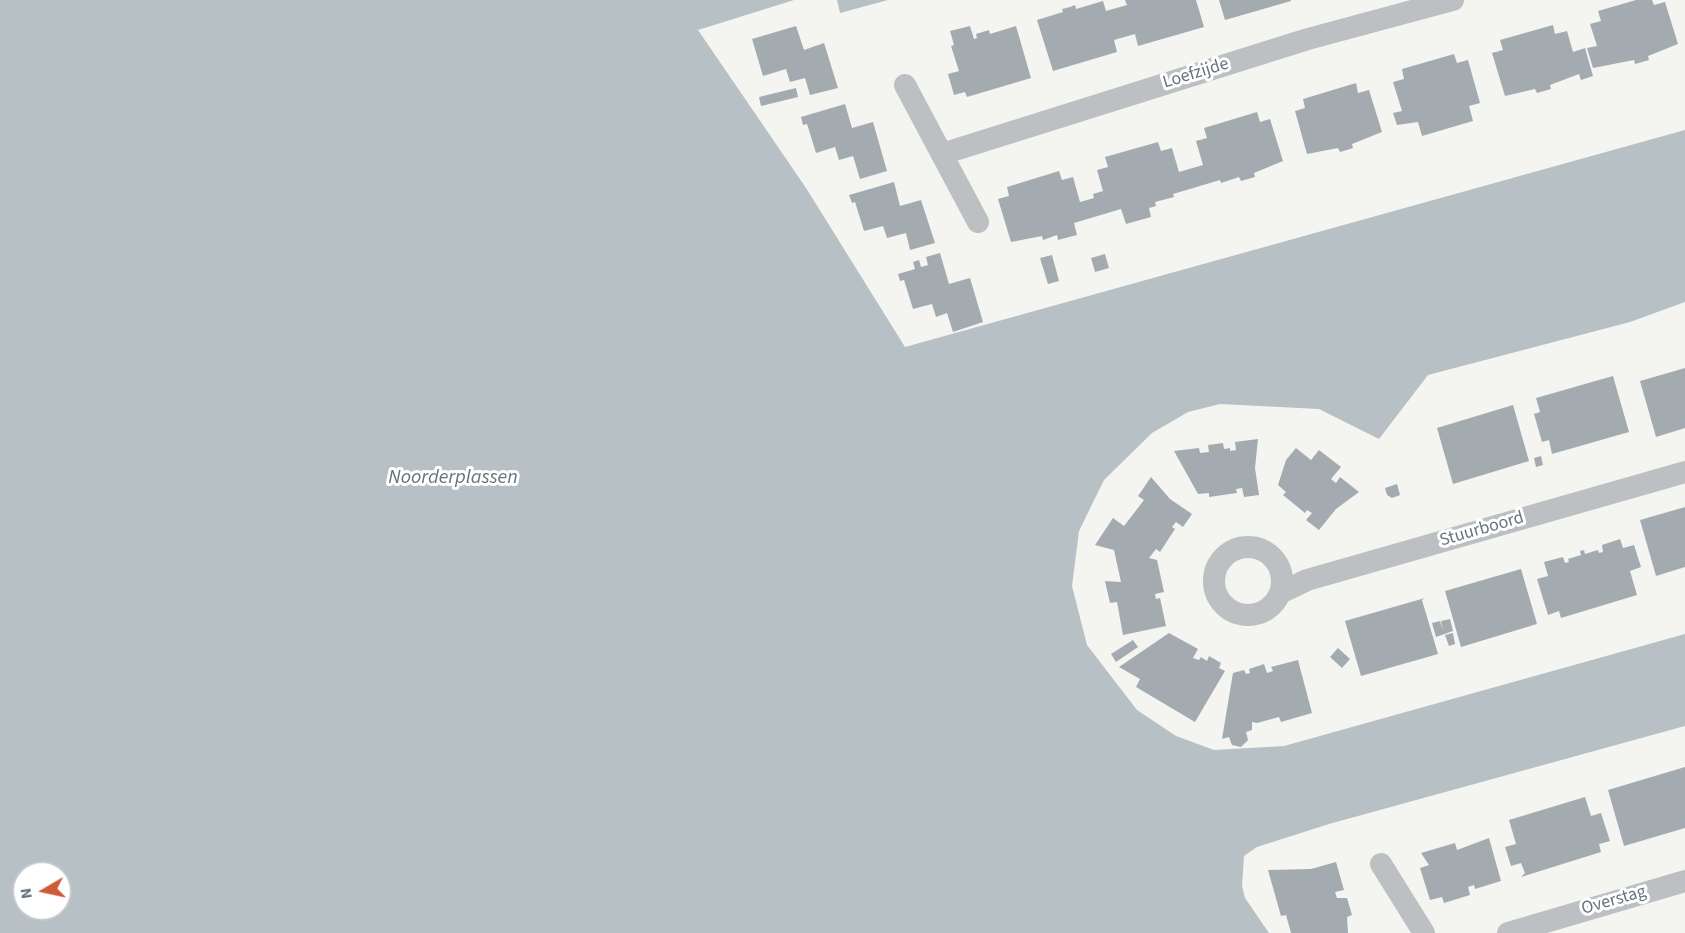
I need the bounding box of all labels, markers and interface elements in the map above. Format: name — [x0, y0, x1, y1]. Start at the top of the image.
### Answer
street label: Loefzijde — [1161, 54, 1231, 94]
water label: Noorderplassen — [388, 467, 518, 491]
street label: Stuurboord — [1437, 508, 1527, 552]
north arrow — [12, 861, 72, 921]
street label: Overstag — [1579, 881, 1649, 921]
text: N — [15, 887, 38, 900]

